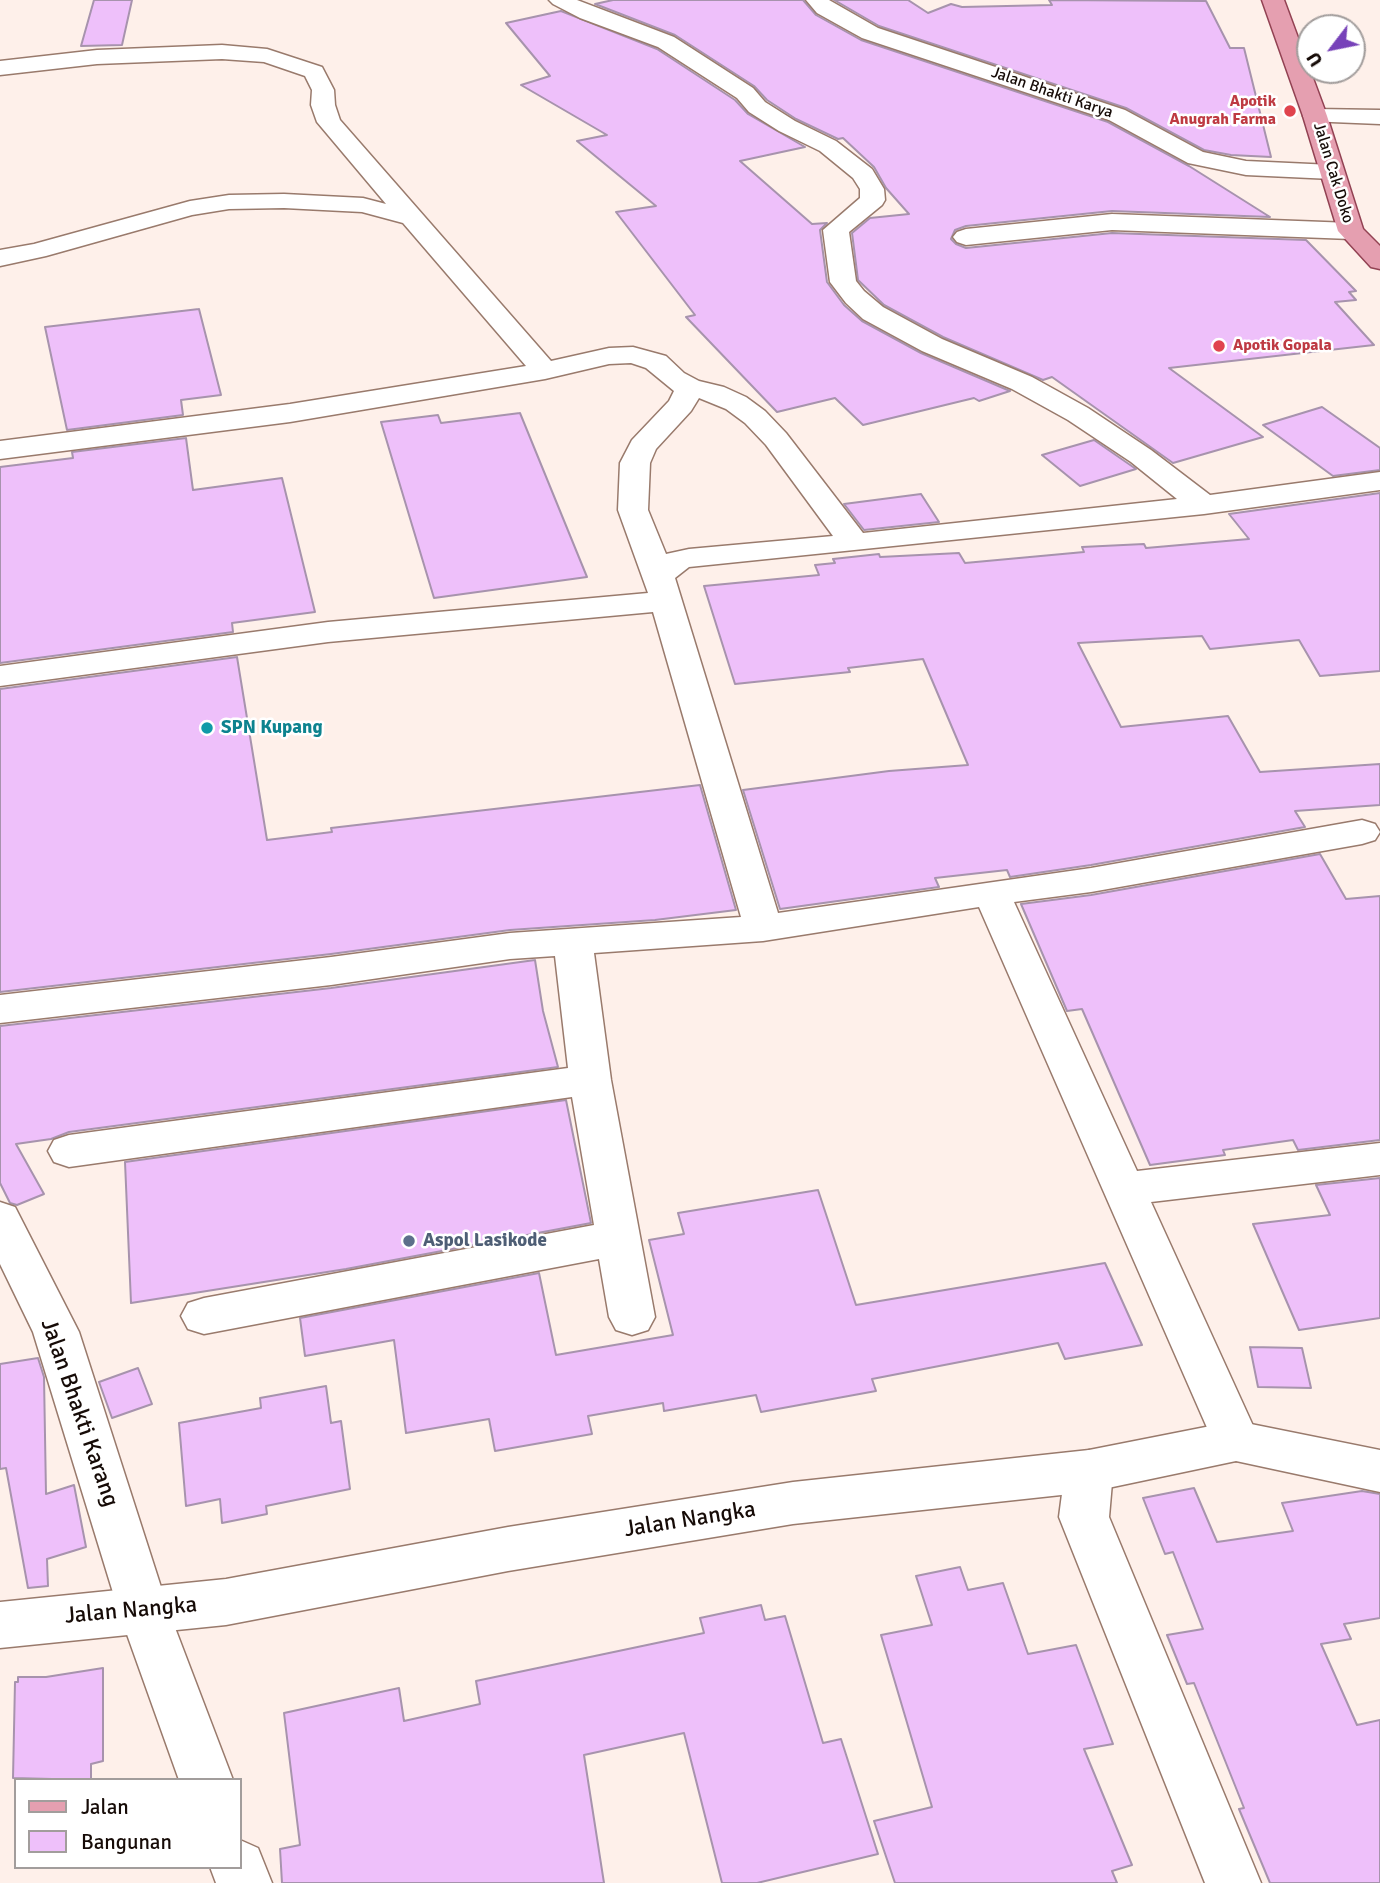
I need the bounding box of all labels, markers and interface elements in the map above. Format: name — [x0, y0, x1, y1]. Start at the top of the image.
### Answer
north arrow — [1296, 14, 1366, 84]
text: U — [1301, 47, 1328, 71]
street label: Jalan Bhakti Karya — [989, 63, 1115, 123]
place label: Apotik Anugrah Farma — [1169, 92, 1276, 130]
marker: Apotik Anugrah Farma — [1282, 103, 1298, 119]
street label: Jalan Cak Doko — [1309, 121, 1357, 225]
place label: Apotik Gopala — [1233, 336, 1332, 356]
marker: Apotik Gopala — [1211, 338, 1227, 354]
place label: SPN Kupang — [221, 717, 323, 739]
marker: SPN Kupang — [199, 720, 215, 736]
place label: Aspol Lasikode — [423, 1230, 547, 1252]
marker: Aspol Lasikode — [401, 1233, 417, 1249]
street label: Jalan Bhakti Karang — [34, 1316, 124, 1510]
street label: Jalan Nangka — [622, 1496, 758, 1544]
street label: Jalan Nangka — [64, 1591, 198, 1631]
legend — [14, 1778, 242, 1869]
text: Jalan — [81, 1794, 129, 1820]
text: Bangunan — [81, 1829, 172, 1855]

